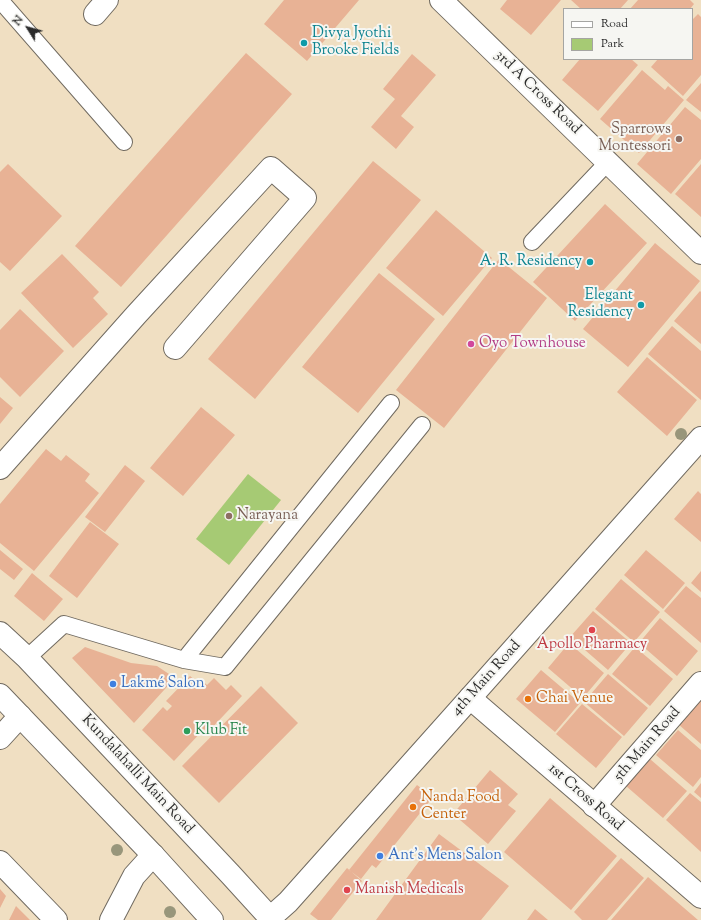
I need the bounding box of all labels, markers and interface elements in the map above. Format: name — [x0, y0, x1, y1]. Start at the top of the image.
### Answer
north arrow — [8, 8, 48, 48]
legend — [563, 8, 693, 60]
text: N — [9, 12, 27, 29]
text: Road — [601, 15, 628, 33]
place label: Divya Jyothi Brooke Fields — [312, 25, 399, 60]
text: Park — [601, 35, 624, 53]
marker: Divya Jyothi Brooke Fields — [299, 38, 309, 48]
street label: 3rd A Cross Road — [490, 47, 584, 139]
place label: Sparrows Montessori — [599, 121, 671, 156]
marker: Sparrows Montessori — [674, 134, 684, 144]
place label: A. R. Residency — [480, 253, 582, 271]
marker: A. R. Residency — [585, 257, 595, 267]
place label: Elegant Residency — [568, 287, 633, 322]
marker: Elegant Residency — [636, 300, 646, 310]
place label: Oyo Townhouse — [479, 335, 586, 353]
marker: Oyo Townhouse — [466, 339, 476, 349]
place label: Narayana — [237, 507, 298, 525]
marker: Narayana — [224, 511, 234, 521]
marker: Apollo Pharmacy — [587, 625, 597, 635]
place label: Apollo Pharmacy — [537, 636, 647, 654]
street label: 4th Main Road — [448, 638, 526, 720]
place label: Lakmé Salon — [121, 675, 205, 693]
marker: Lakmé Salon — [108, 679, 118, 689]
place label: Chai Venue — [536, 690, 613, 708]
marker: Chai Venue — [523, 694, 533, 704]
street label: 5th Main Road — [611, 704, 685, 786]
street label: Kundalahalli Main Road — [77, 712, 197, 838]
place label: Klub Fit — [195, 722, 247, 740]
marker: Klub Fit — [182, 726, 192, 736]
street label: 1st Cross Road — [544, 760, 626, 836]
place label: Nanda Food Center — [421, 789, 500, 824]
marker: Nanda Food Center — [408, 802, 418, 812]
place label: Ant's Mens Salon — [388, 847, 502, 865]
marker: Ant's Mens Salon — [375, 851, 385, 861]
place label: Manish Medicals — [355, 881, 464, 899]
marker: Manish Medicals — [342, 885, 352, 895]

